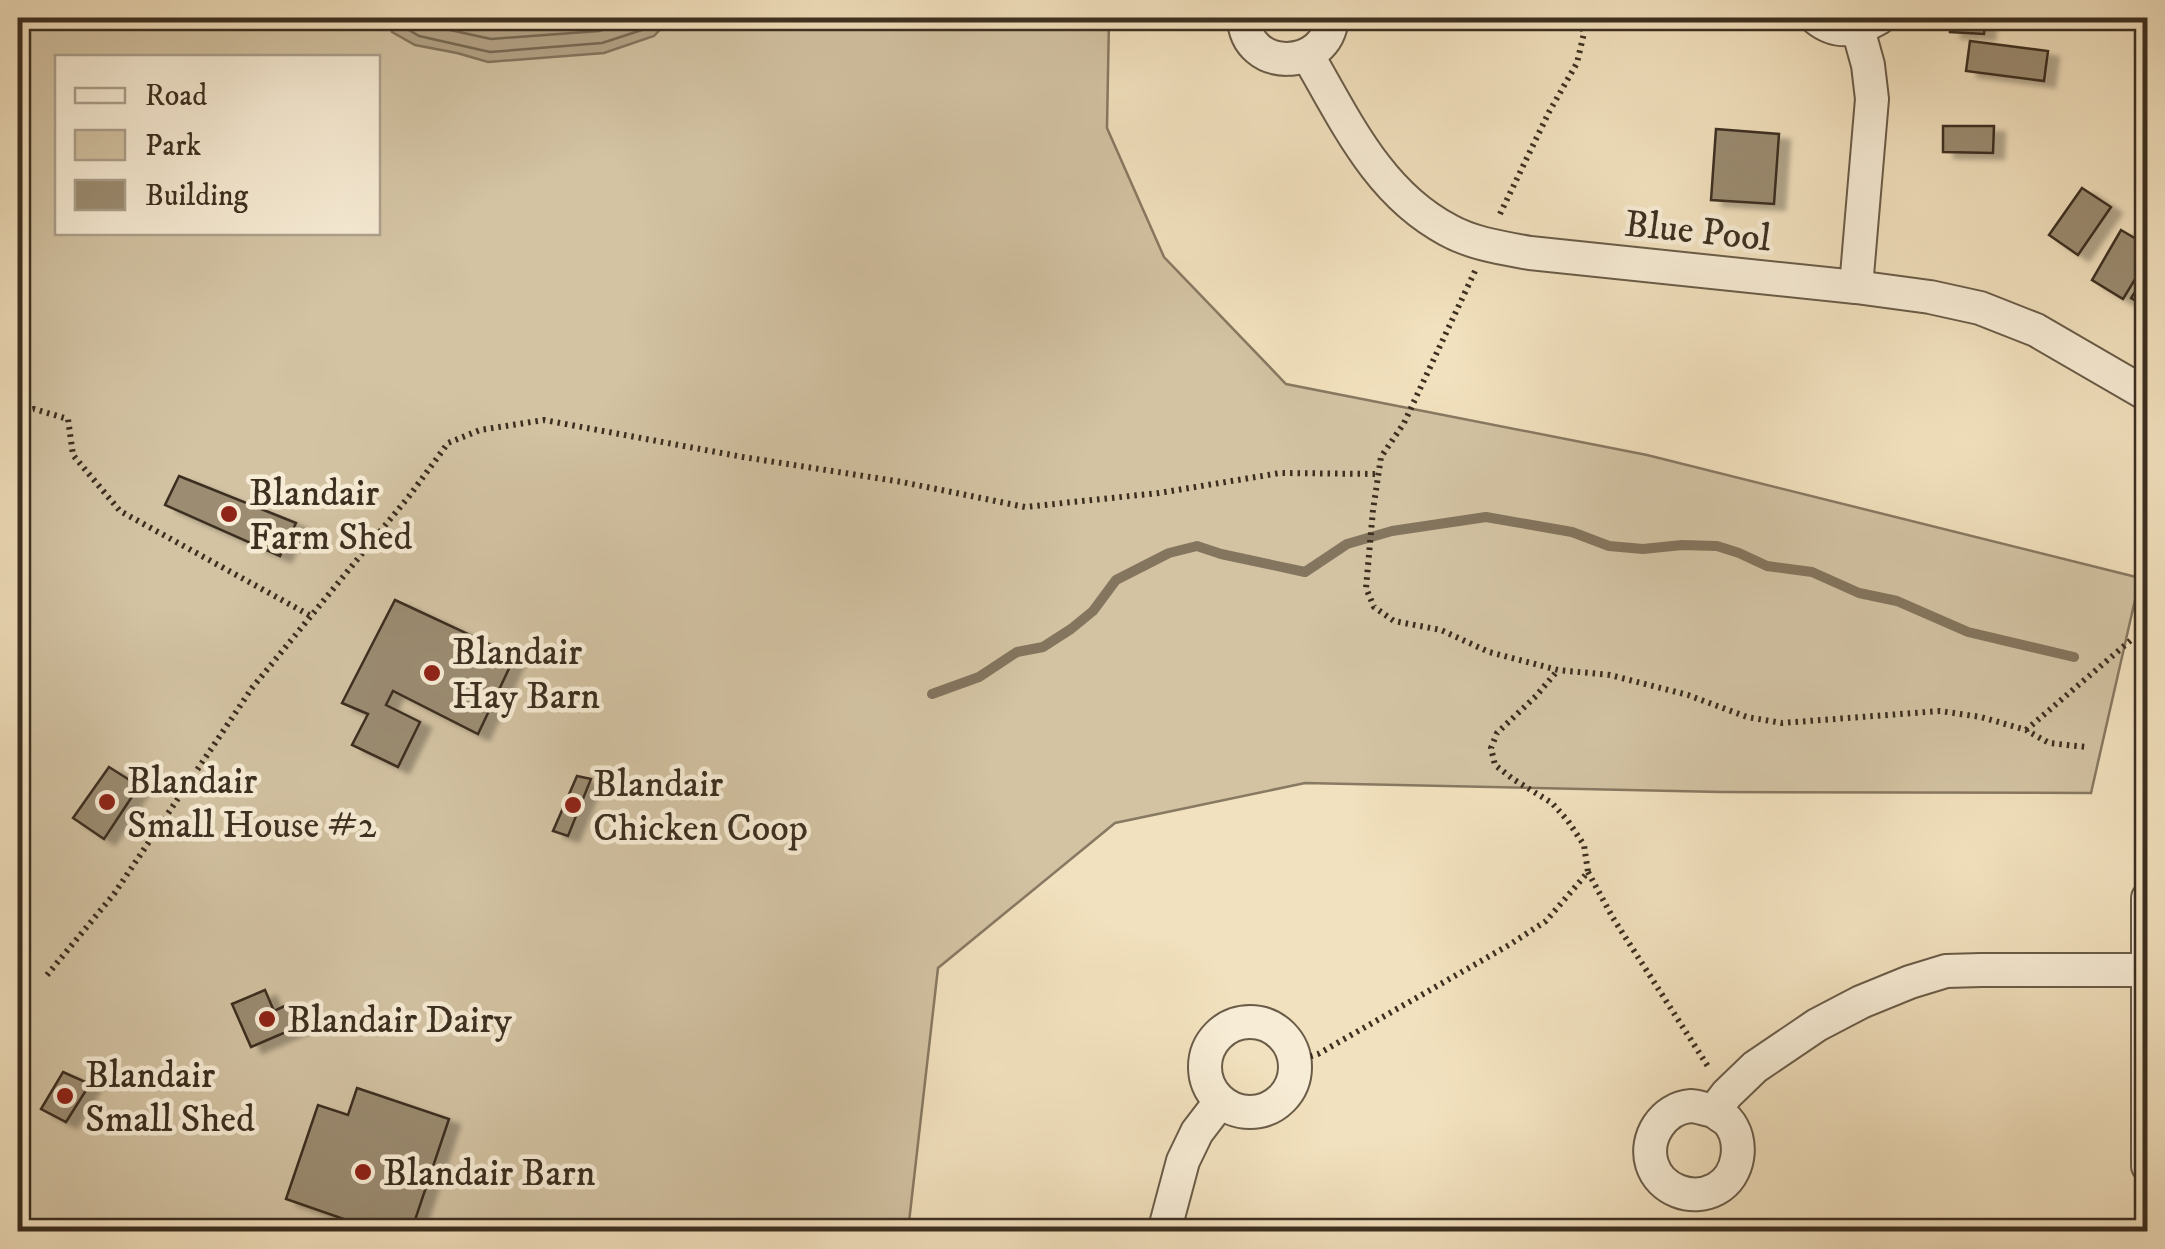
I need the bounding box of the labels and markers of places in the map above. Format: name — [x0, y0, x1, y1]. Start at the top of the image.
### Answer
place label: Blandair Farm Shed — [249, 470, 413, 562]
marker: Blandair Farm Shed — [218, 503, 240, 525]
place label: Blandair Hay Barn — [452, 629, 600, 721]
marker: Blandair Hay Barn — [421, 662, 443, 684]
place label: Blandair Small House #2 — [127, 758, 377, 850]
place label: Blandair Chicken Coop — [593, 761, 808, 853]
marker: Blandair Small House #2 — [96, 791, 118, 813]
marker: Blandair Chicken Coop — [562, 794, 584, 816]
place label: Blandair Dairy — [287, 997, 513, 1045]
marker: Blandair Dairy — [256, 1008, 278, 1030]
place label: Blandair Small Shed — [85, 1052, 255, 1144]
marker: Blandair Small Shed — [54, 1085, 76, 1107]
place label: Blandair Barn — [383, 1150, 596, 1198]
marker: Blandair Barn — [352, 1161, 374, 1183]

